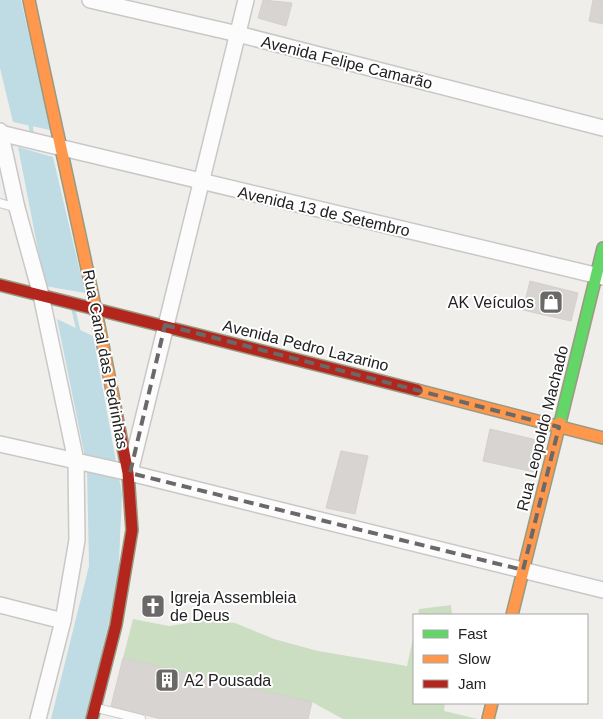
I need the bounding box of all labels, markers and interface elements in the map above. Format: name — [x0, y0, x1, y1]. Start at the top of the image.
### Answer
street label: Avenida Felipe Camarão — [260, 33, 434, 92]
street label: Avenida 13 de Setembro — [236, 183, 412, 240]
street label: Rua Canal das Pedrinhas — [80, 268, 131, 450]
shop icon: AK Veículos — [538, 289, 564, 315]
place label: AK Veículos — [448, 294, 534, 311]
street label: Avenida Pedro Lazarino — [221, 317, 391, 374]
street label: Rua Leopoldo Machado — [514, 344, 571, 513]
place label: Igreja Assembleia de Deus — [170, 589, 296, 624]
church icon: Igreja Assembleia de Deus — [140, 593, 166, 619]
legend — [413, 614, 588, 704]
text: Fast — [458, 625, 488, 642]
text: Slow — [458, 650, 491, 667]
building icon: A2 Pousada — [154, 667, 180, 693]
place label: A2 Pousada — [184, 672, 271, 689]
text: Jam — [458, 675, 486, 692]

